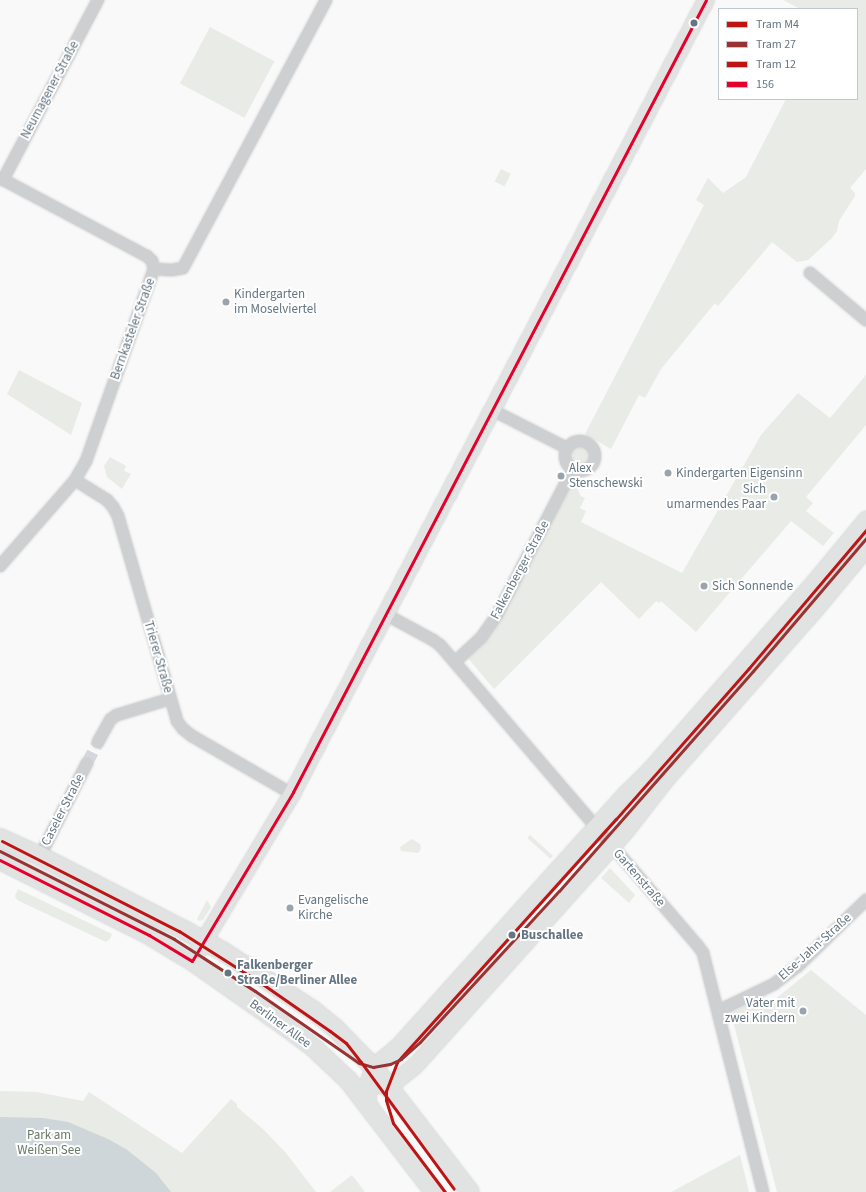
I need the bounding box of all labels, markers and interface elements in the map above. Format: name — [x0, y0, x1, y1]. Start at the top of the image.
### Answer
legend — [718, 8, 858, 100]
text: Tram M4 — [756, 16, 799, 33]
unlabelled marker — [689, 18, 699, 28]
text: Tram 27 — [756, 36, 796, 53]
street label: Neumagener Straße — [18, 38, 82, 142]
text: Tram 12 — [756, 56, 796, 73]
text: 156 — [756, 76, 774, 93]
street label: Bernkasteler Straße — [107, 276, 159, 382]
place label: Kindergarten im Moselviertel — [234, 287, 316, 318]
marker: Kindergarten im Moselviertel — [221, 297, 231, 307]
place label: Alex Stenschewski — [569, 461, 643, 492]
place label: Kindergarten Eigensinn — [676, 465, 803, 481]
marker: Kindergarten Eigensinn — [663, 468, 673, 478]
marker: Alex Stenschewski — [556, 471, 566, 481]
place label: Sich umarmendes Paar — [667, 482, 766, 513]
marker: Sich umarmendes Paar — [769, 492, 779, 502]
street label: Falkenberger Straße — [487, 518, 553, 622]
place label: Sich Sonnende — [712, 578, 793, 594]
marker: Sich Sonnende — [699, 581, 709, 591]
street label: Trierer Straße — [140, 619, 176, 695]
street label: Caseler Straße — [38, 772, 88, 848]
street label: Gartenstraße — [610, 846, 668, 910]
place label: Evangelische Kirche — [298, 893, 368, 924]
marker: Evangelische Kirche — [285, 903, 295, 913]
street label: Else-Jahn-Straße — [775, 910, 855, 984]
place label: Buschallee — [521, 927, 583, 943]
marker: Buschallee — [506, 929, 518, 941]
place label: Falkenberger Straße/Berliner Allee — [237, 958, 357, 989]
marker: Falkenberger Straße/Berliner Allee — [222, 967, 234, 979]
street label: Berliner Allee — [246, 996, 314, 1052]
place label: Vater mit zwei Kindern — [725, 996, 795, 1027]
marker: Vater mit zwei Kindern — [798, 1006, 808, 1016]
park label: Park am Weißen See — [17, 1128, 81, 1159]

